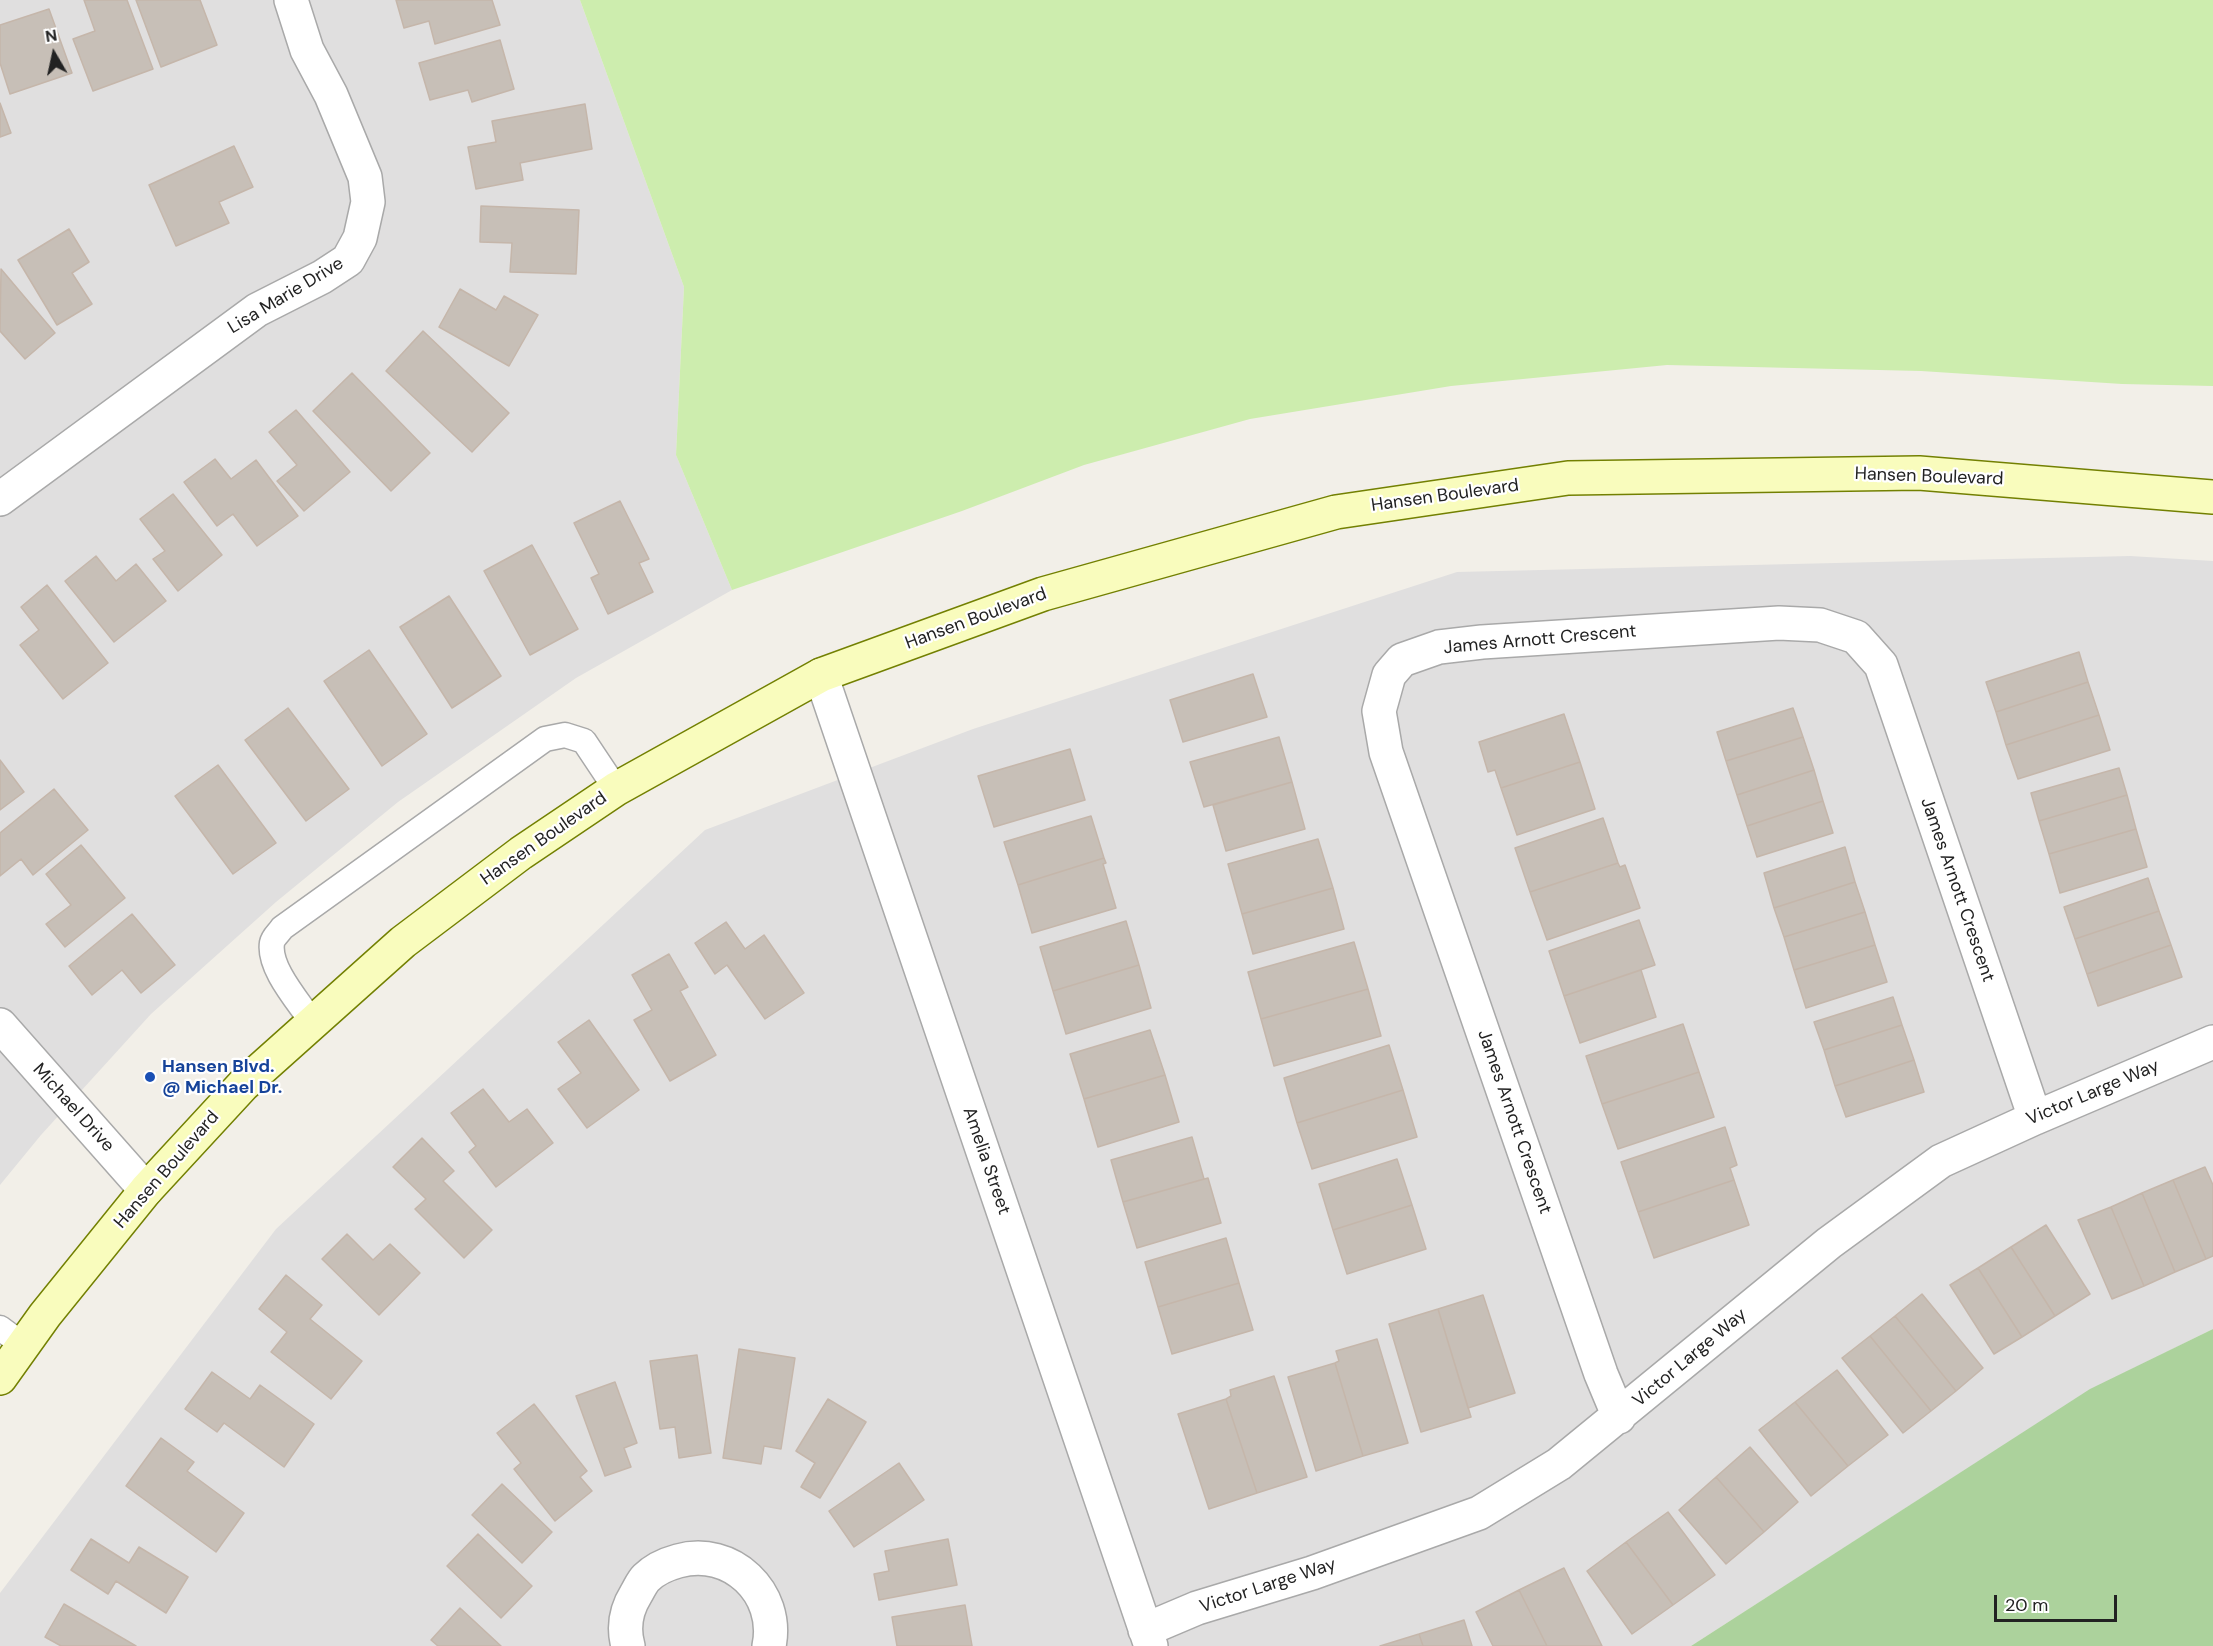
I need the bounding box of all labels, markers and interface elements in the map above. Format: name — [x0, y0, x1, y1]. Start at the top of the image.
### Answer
north arrow — [24, 24, 84, 84]
text: N — [44, 24, 59, 47]
street label: Lisa Marie Drive — [224, 253, 348, 339]
street label: Hansen Boulevard — [1854, 464, 2004, 490]
street label: Hansen Boulevard — [1370, 475, 1520, 517]
street label: Hansen Boulevard — [902, 583, 1050, 655]
street label: James Arnott Crescent — [1443, 621, 1637, 659]
street label: Hansen Boulevard — [477, 787, 611, 891]
street label: James Arnott Crescent — [1915, 795, 1999, 985]
street label: James Arnott Crescent — [1472, 1027, 1556, 1217]
street label: Victor Large Way — [2024, 1055, 2162, 1131]
place label: Hansen Blvd. @ Michael Dr. — [162, 1056, 282, 1098]
street label: Michael Drive — [28, 1059, 118, 1157]
marker: Hansen Blvd. @ Michael Dr. — [143, 1070, 157, 1084]
street label: Amelia Street — [958, 1104, 1014, 1218]
street label: Hansen Boulevard — [110, 1107, 224, 1233]
street label: Victor Large Way — [1629, 1304, 1751, 1412]
street label: Victor Large Way — [1197, 1554, 1339, 1618]
scale bar — [1997, 1583, 2120, 1621]
text: 20 m — [2005, 1593, 2048, 1617]

